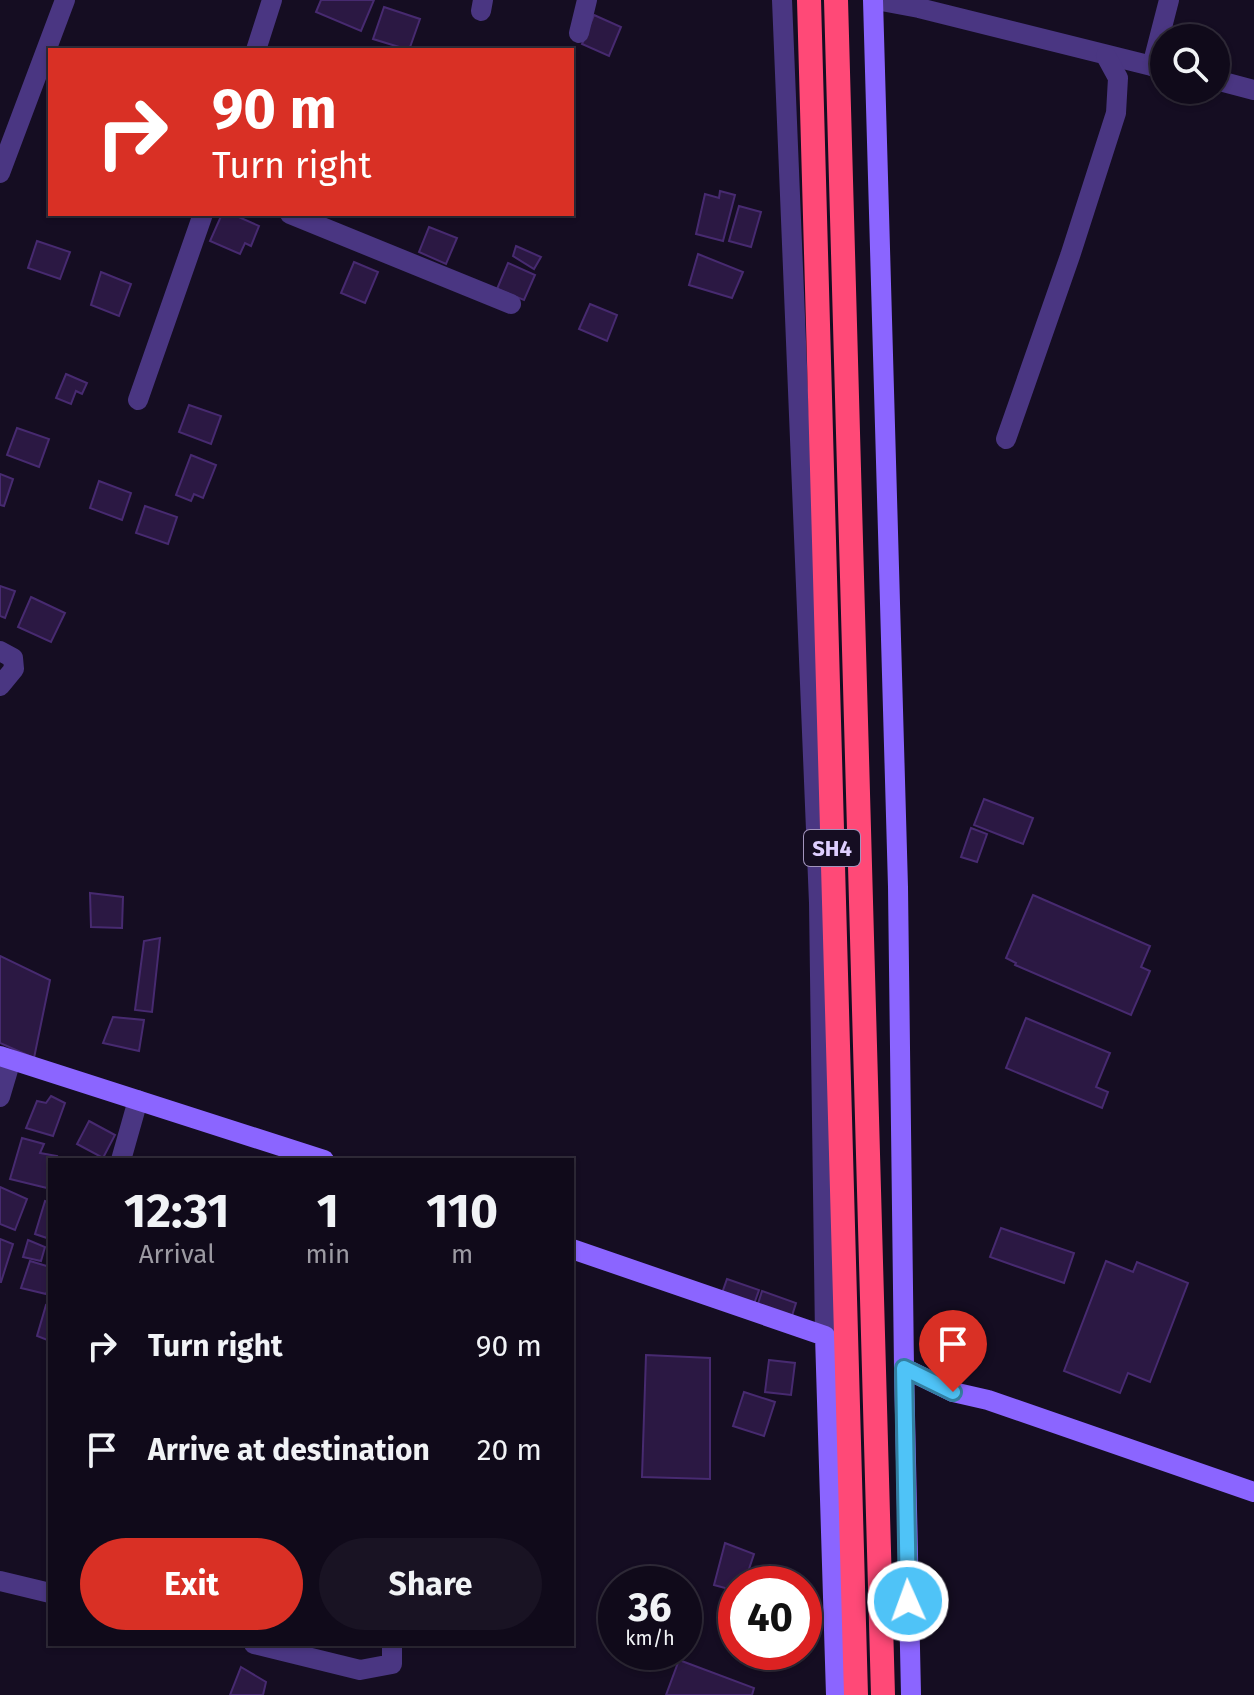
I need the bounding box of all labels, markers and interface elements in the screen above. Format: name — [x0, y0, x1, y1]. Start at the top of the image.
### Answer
map controls — [1150, 24, 1230, 104]
button: search — [1150, 24, 1230, 104]
text: 90 m — [212, 76, 337, 143]
icon: right — [80, 80, 184, 184]
text: Turn right — [212, 144, 372, 188]
road number: SH4 — [804, 830, 860, 866]
text: 12:31 — [124, 1182, 230, 1240]
text: 1 — [317, 1182, 339, 1240]
text: 110 — [426, 1182, 498, 1240]
text: Arrival — [139, 1239, 215, 1270]
text: min — [305, 1239, 350, 1270]
text: m — [451, 1239, 473, 1270]
pin — [919, 1310, 987, 1392]
icon: arrive — [931, 1322, 975, 1366]
icon: right — [80, 1324, 124, 1368]
text: Turn right — [148, 1328, 283, 1364]
text: 90 m — [476, 1328, 542, 1364]
icon: arrive — [80, 1428, 124, 1472]
text: Arrive at destination — [148, 1432, 430, 1468]
text: 20 m — [477, 1432, 542, 1468]
button: Exit — [80, 1538, 303, 1630]
button: Share — [319, 1538, 542, 1630]
position arrow — [866, 1559, 950, 1643]
speed limit sign: 40 — [718, 1566, 822, 1670]
text: 36 — [628, 1584, 672, 1632]
text: km/h — [625, 1626, 675, 1650]

